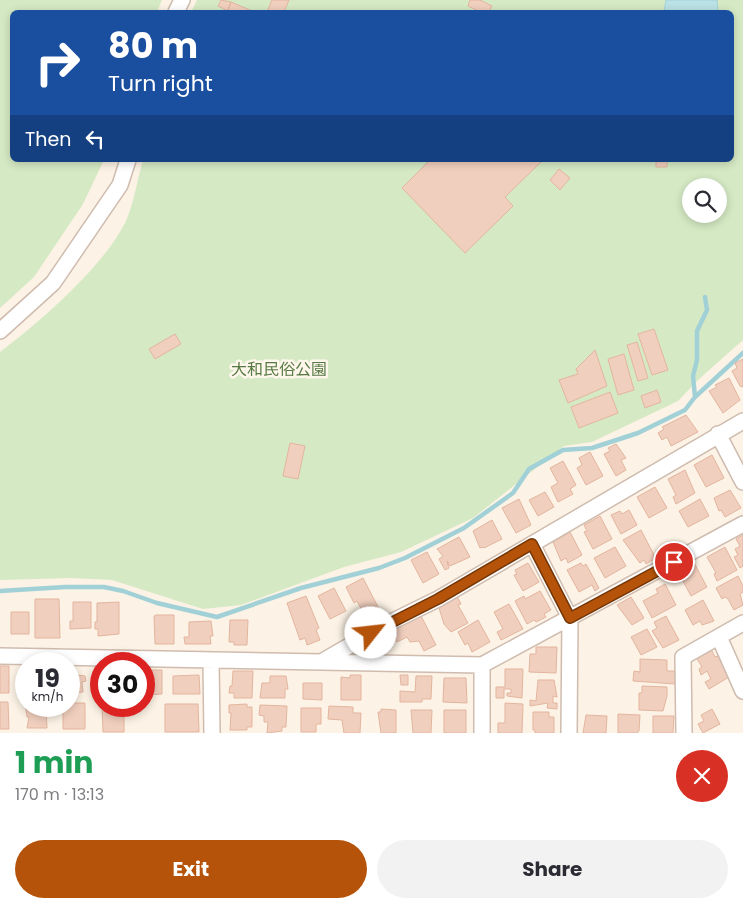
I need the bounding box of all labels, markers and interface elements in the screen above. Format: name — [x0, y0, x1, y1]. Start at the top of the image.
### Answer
text: 80 m — [108, 21, 198, 70]
icon: right — [25, 30, 90, 95]
text: Turn right — [108, 68, 213, 99]
icon: left — [81, 125, 109, 153]
text: Then — [25, 126, 71, 153]
map controls — [682, 178, 727, 223]
button: search — [682, 178, 727, 223]
park label: 大和民俗公園 — [231, 358, 327, 381]
pin — [653, 541, 695, 583]
icon: arrive — [660, 548, 688, 576]
position arrow — [344, 606, 396, 658]
speed limit sign: 30 — [90, 652, 155, 717]
text: 19 — [35, 661, 60, 696]
text: km/h — [32, 688, 63, 705]
text: 1 min — [15, 741, 93, 784]
button: close — [676, 750, 728, 802]
text: 170 m · 13:13 — [15, 783, 104, 806]
button: Exit — [15, 840, 367, 898]
button: Share — [377, 840, 728, 898]

